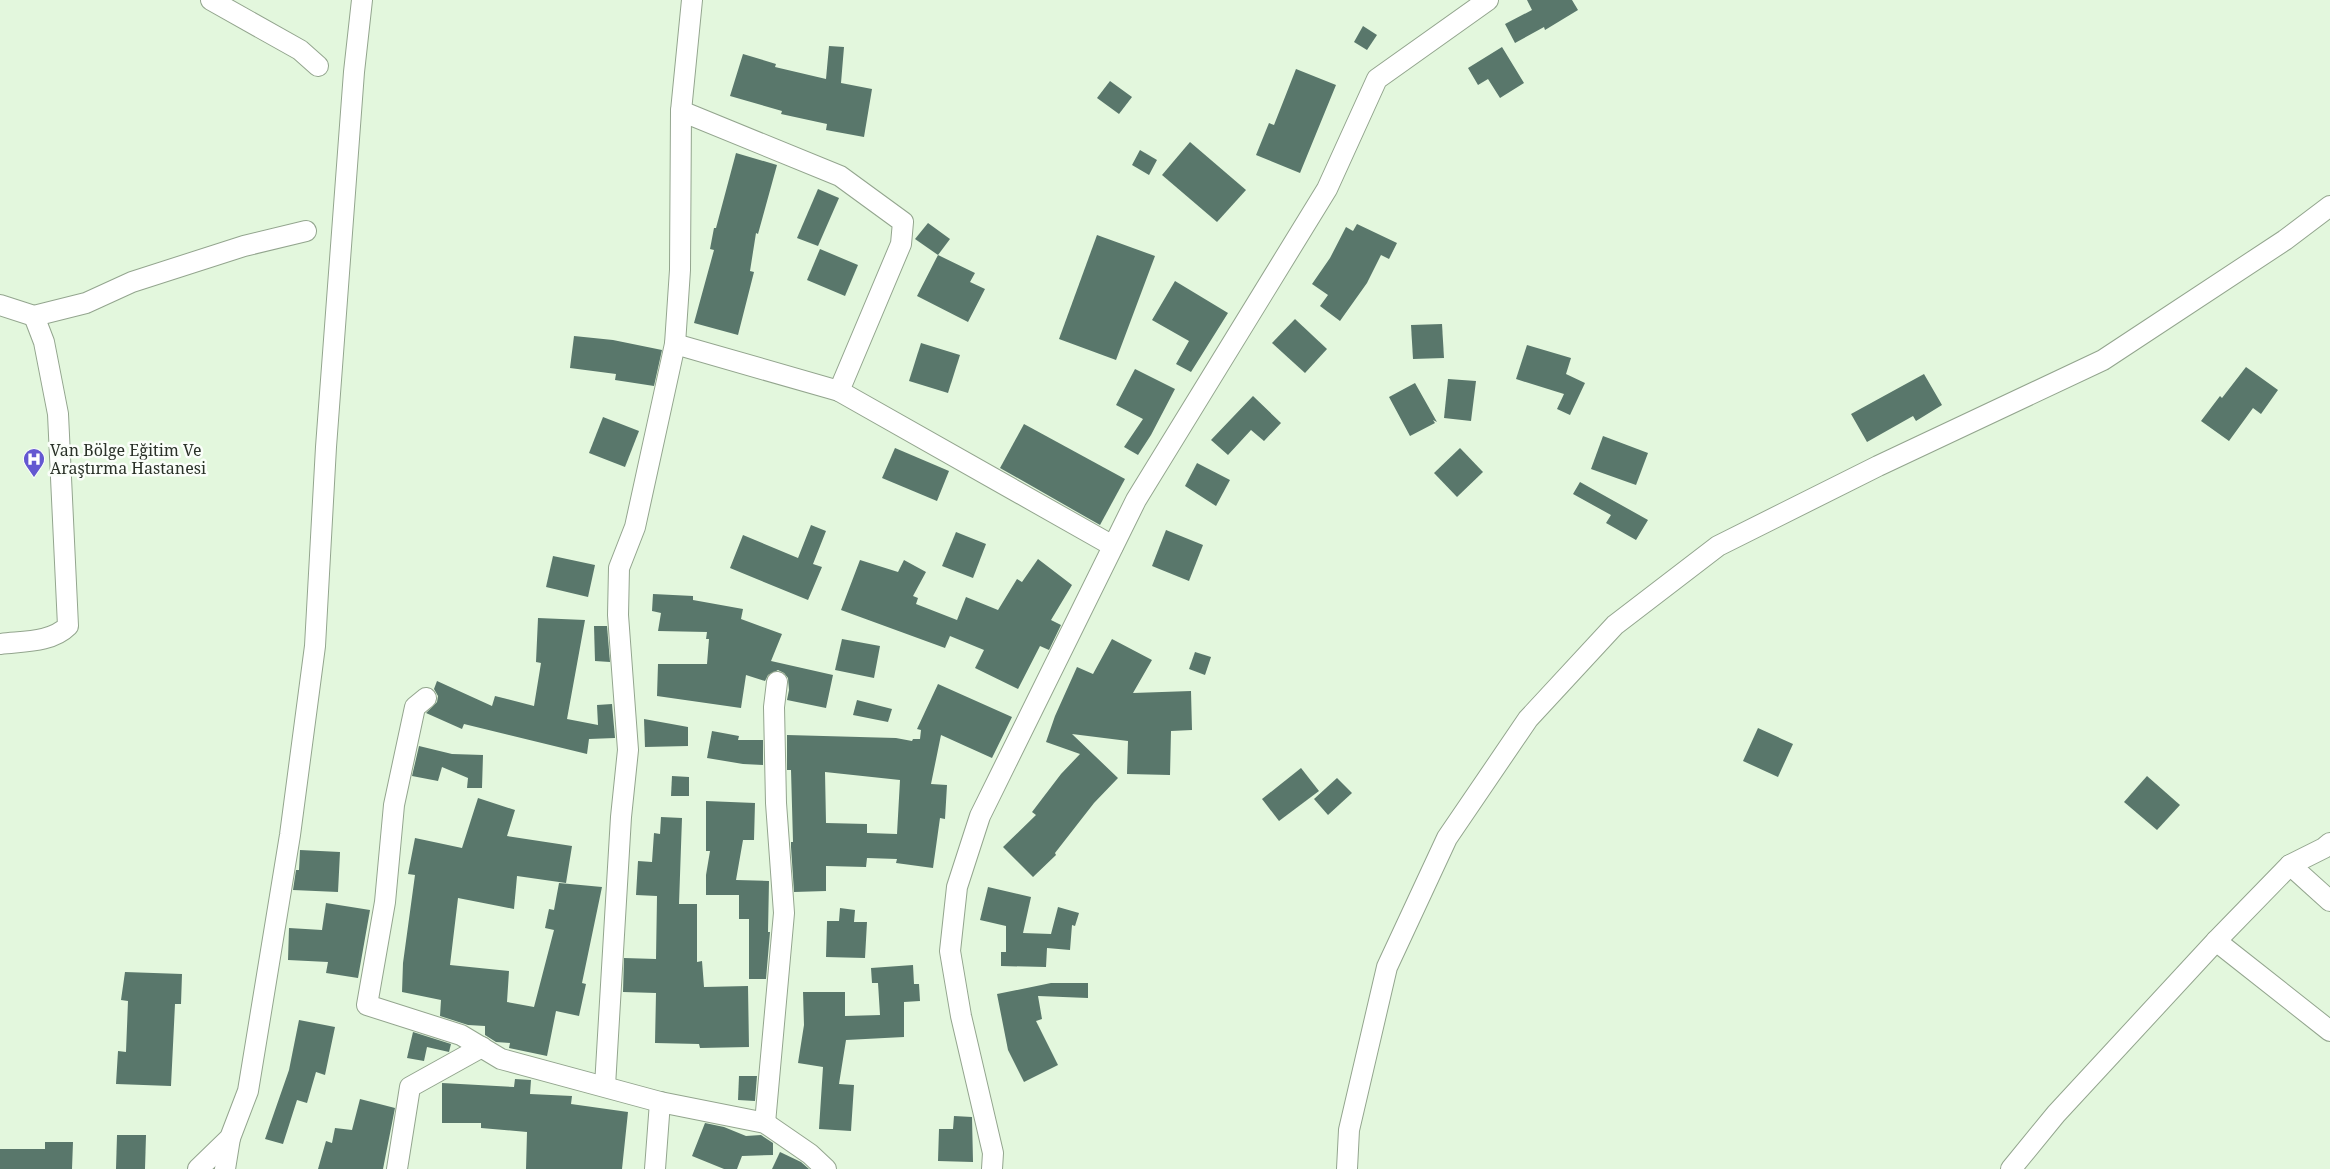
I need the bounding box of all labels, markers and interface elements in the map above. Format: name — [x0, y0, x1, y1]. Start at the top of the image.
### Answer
place label: Van Bölge Eğitim Ve Araştırma Hastanesi — [50, 439, 206, 479]
hospital icon: Van Bölge Eğitim Ve Araştırma Hastanesi — [22, 447, 46, 478]

